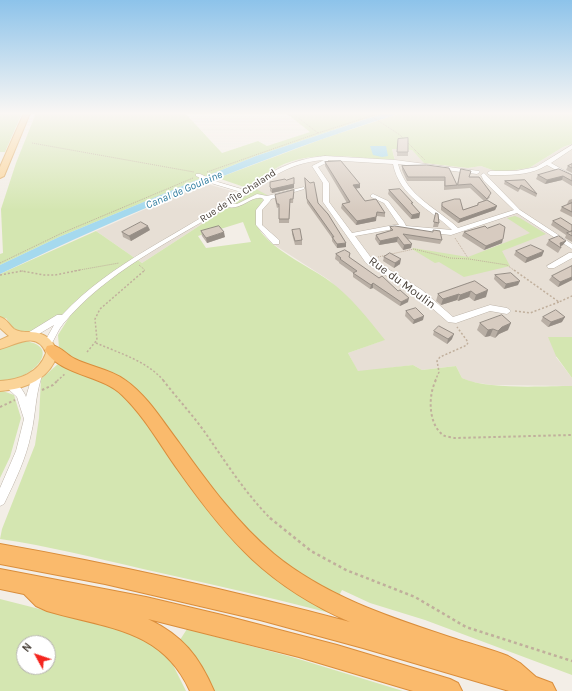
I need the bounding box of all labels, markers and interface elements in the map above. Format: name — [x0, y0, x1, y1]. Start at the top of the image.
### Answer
street label: Rue de l'Île Chaland — [198, 167, 278, 225]
water label: Canal de Goulaine — [144, 168, 224, 212]
street label: Rue du Moulin — [366, 254, 438, 312]
north arrow — [16, 635, 56, 675]
text: N — [20, 640, 35, 655]

